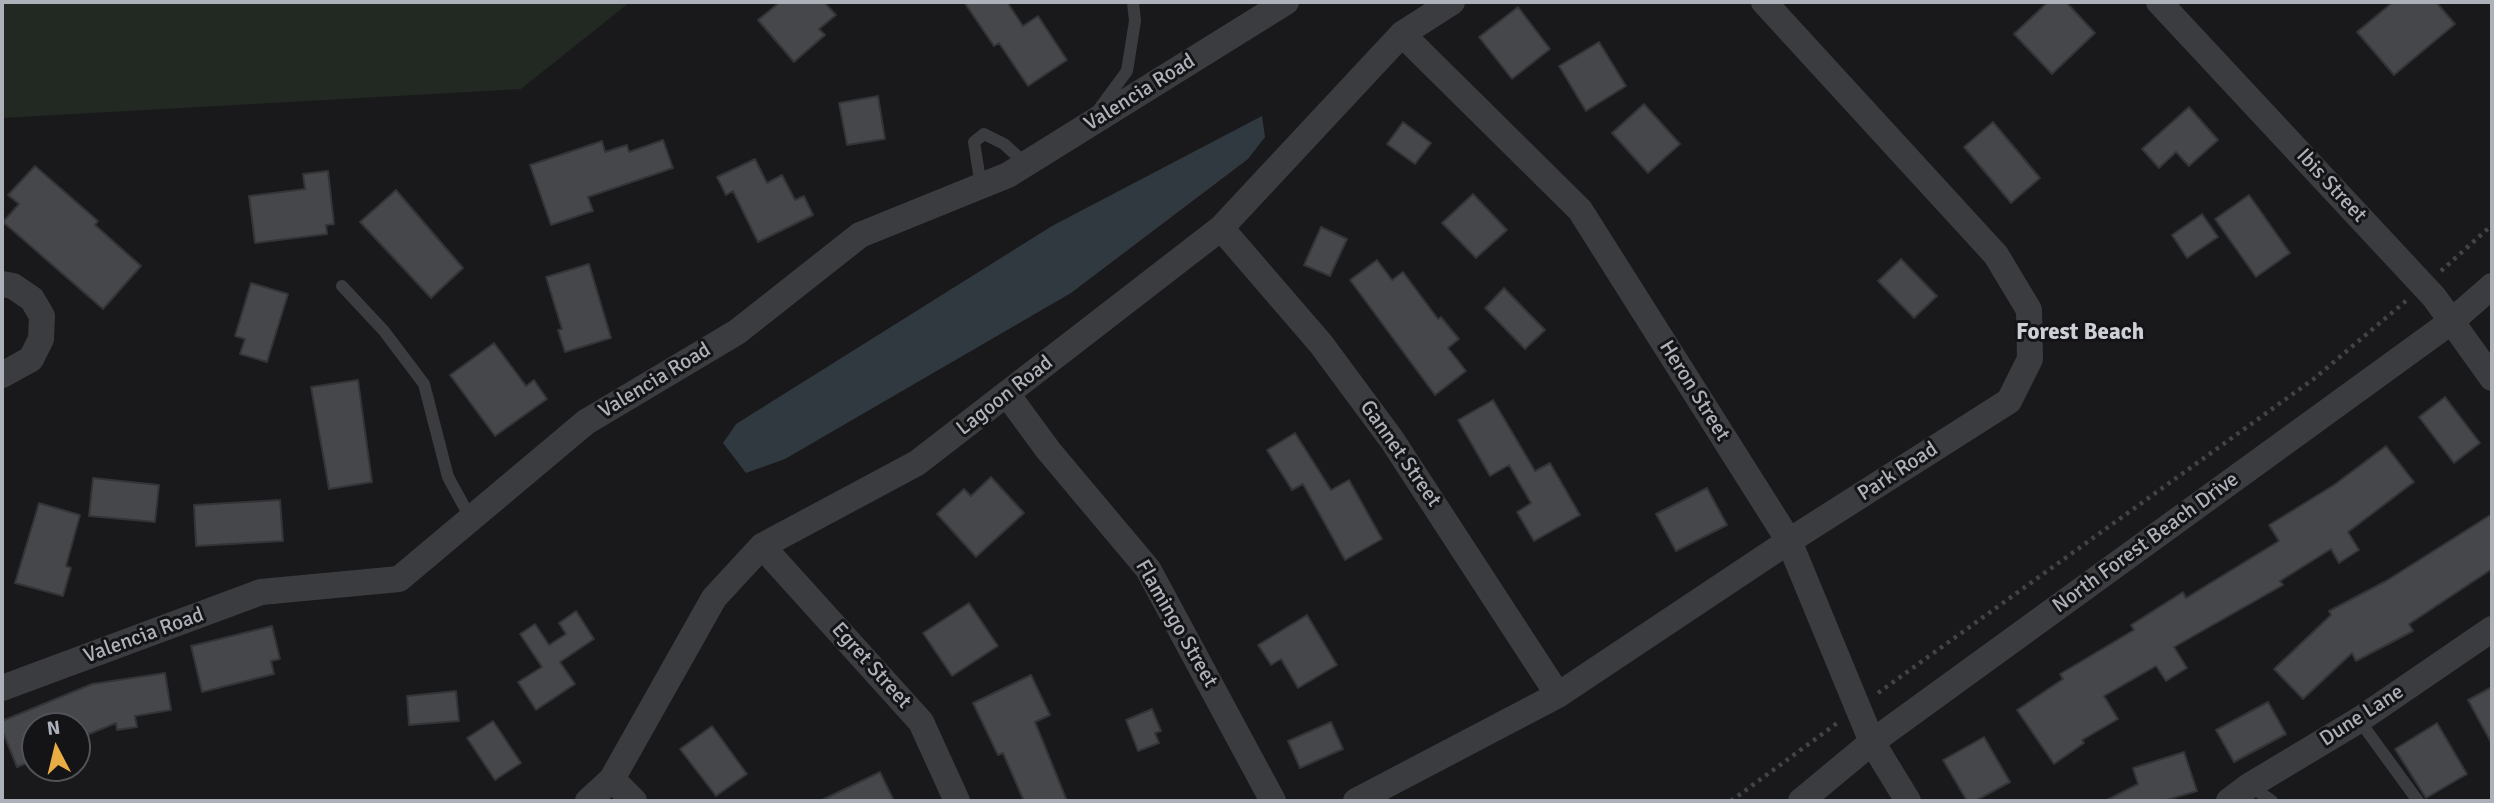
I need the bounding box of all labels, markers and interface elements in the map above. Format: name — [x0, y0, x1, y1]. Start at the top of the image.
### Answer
street label: Valencia Road — [1080, 49, 1200, 137]
street label: Ibis Street — [2291, 144, 2371, 228]
district label: Forest Beach — [2016, 319, 2144, 347]
street label: Heron Street — [1653, 336, 1735, 446]
street label: Valencia Road — [595, 338, 715, 424]
street label: Lagoon Road — [952, 351, 1058, 441]
street label: Gannet Street — [1354, 396, 1446, 512]
street label: Park Road — [1853, 437, 1943, 507]
street label: North Forest Beach Drive — [2048, 467, 2244, 619]
street label: Flamingo Street — [1129, 556, 1223, 692]
street label: Valencia Road — [81, 603, 207, 669]
street label: Egret Street — [826, 618, 916, 714]
street label: Dune Lane — [2315, 680, 2409, 752]
north arrow — [21, 712, 91, 782]
text: N — [46, 715, 62, 741]

